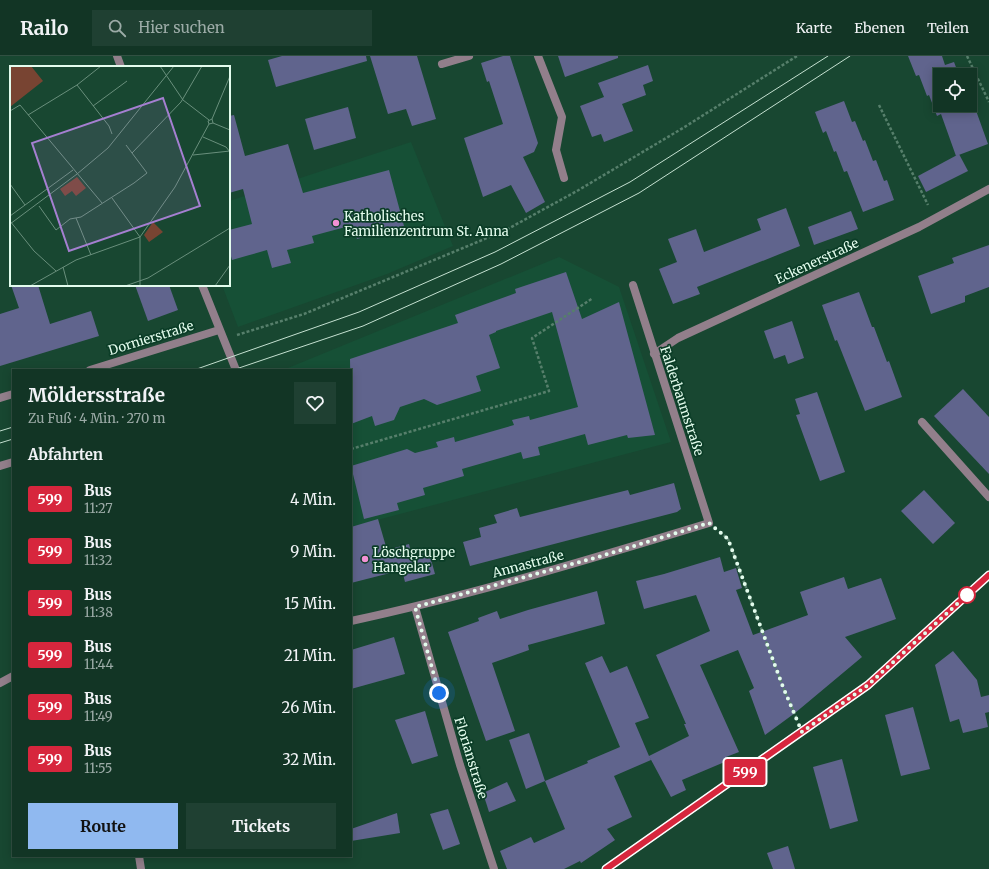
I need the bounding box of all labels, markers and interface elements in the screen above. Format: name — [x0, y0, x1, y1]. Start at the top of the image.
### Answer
search box — [92, 10, 372, 46]
text: Railo — [20, 16, 68, 40]
icon: search — [106, 17, 128, 39]
text: Hier suchen — [138, 18, 225, 37]
text: Karte — [796, 19, 832, 37]
text: Ebenen — [854, 19, 905, 37]
text: Teilen — [927, 19, 969, 37]
inset map — [10, 66, 230, 286]
map controls — [933, 68, 977, 112]
button: locate — [933, 68, 977, 112]
place label: Katholisches Familienzentrum St. Anna — [344, 208, 509, 240]
marker: Katholisches Familienzentrum St. Anna — [331, 218, 341, 228]
street label: Eckenerstraße — [773, 234, 862, 288]
street label: Dornierstraße — [106, 317, 196, 359]
street label: Falderbaumstraße — [656, 344, 708, 458]
button: heart — [294, 382, 336, 424]
text: Möldersstraße — [28, 383, 165, 407]
text: Zu Fuß · 4 Min. · 270 m — [28, 410, 165, 427]
text: Abfahrten — [28, 445, 103, 464]
text: Bus — [84, 481, 112, 500]
text: 599 — [37, 490, 63, 508]
text: 4 Min. — [290, 490, 336, 509]
text: 11:27 — [84, 500, 113, 517]
text: Bus — [84, 533, 112, 552]
text: 599 — [37, 542, 63, 560]
text: 9 Min. — [290, 542, 336, 561]
place label: Löschgruppe Hangelar — [373, 544, 455, 576]
street label: Annastraße — [490, 546, 566, 582]
text: 11:32 — [84, 552, 113, 569]
marker: Löschgruppe Hangelar — [360, 554, 370, 564]
text: Bus — [84, 585, 112, 604]
unlabelled marker — [958, 586, 976, 604]
text: 599 — [37, 594, 63, 612]
text: 15 Min. — [284, 594, 336, 613]
text: 11:38 — [84, 604, 113, 621]
text: Bus — [84, 637, 112, 656]
text: 599 — [37, 646, 63, 664]
text: 21 Min. — [284, 646, 336, 665]
text: 11:44 — [84, 656, 114, 673]
your location — [429, 683, 449, 703]
text: Bus — [84, 689, 112, 708]
text: 599 — [37, 698, 63, 716]
text: 26 Min. — [282, 698, 336, 717]
text: 11:49 — [84, 708, 113, 725]
street label: Florianstraße — [450, 715, 492, 801]
text: Bus — [84, 741, 112, 760]
text: 599 — [37, 750, 63, 768]
text: 32 Min. — [282, 750, 336, 769]
line badge: 599 — [722, 759, 768, 785]
text: 11:55 — [84, 760, 112, 777]
text: 599 — [732, 763, 758, 781]
button: Route — [28, 803, 178, 849]
button: Tickets — [186, 803, 336, 849]

